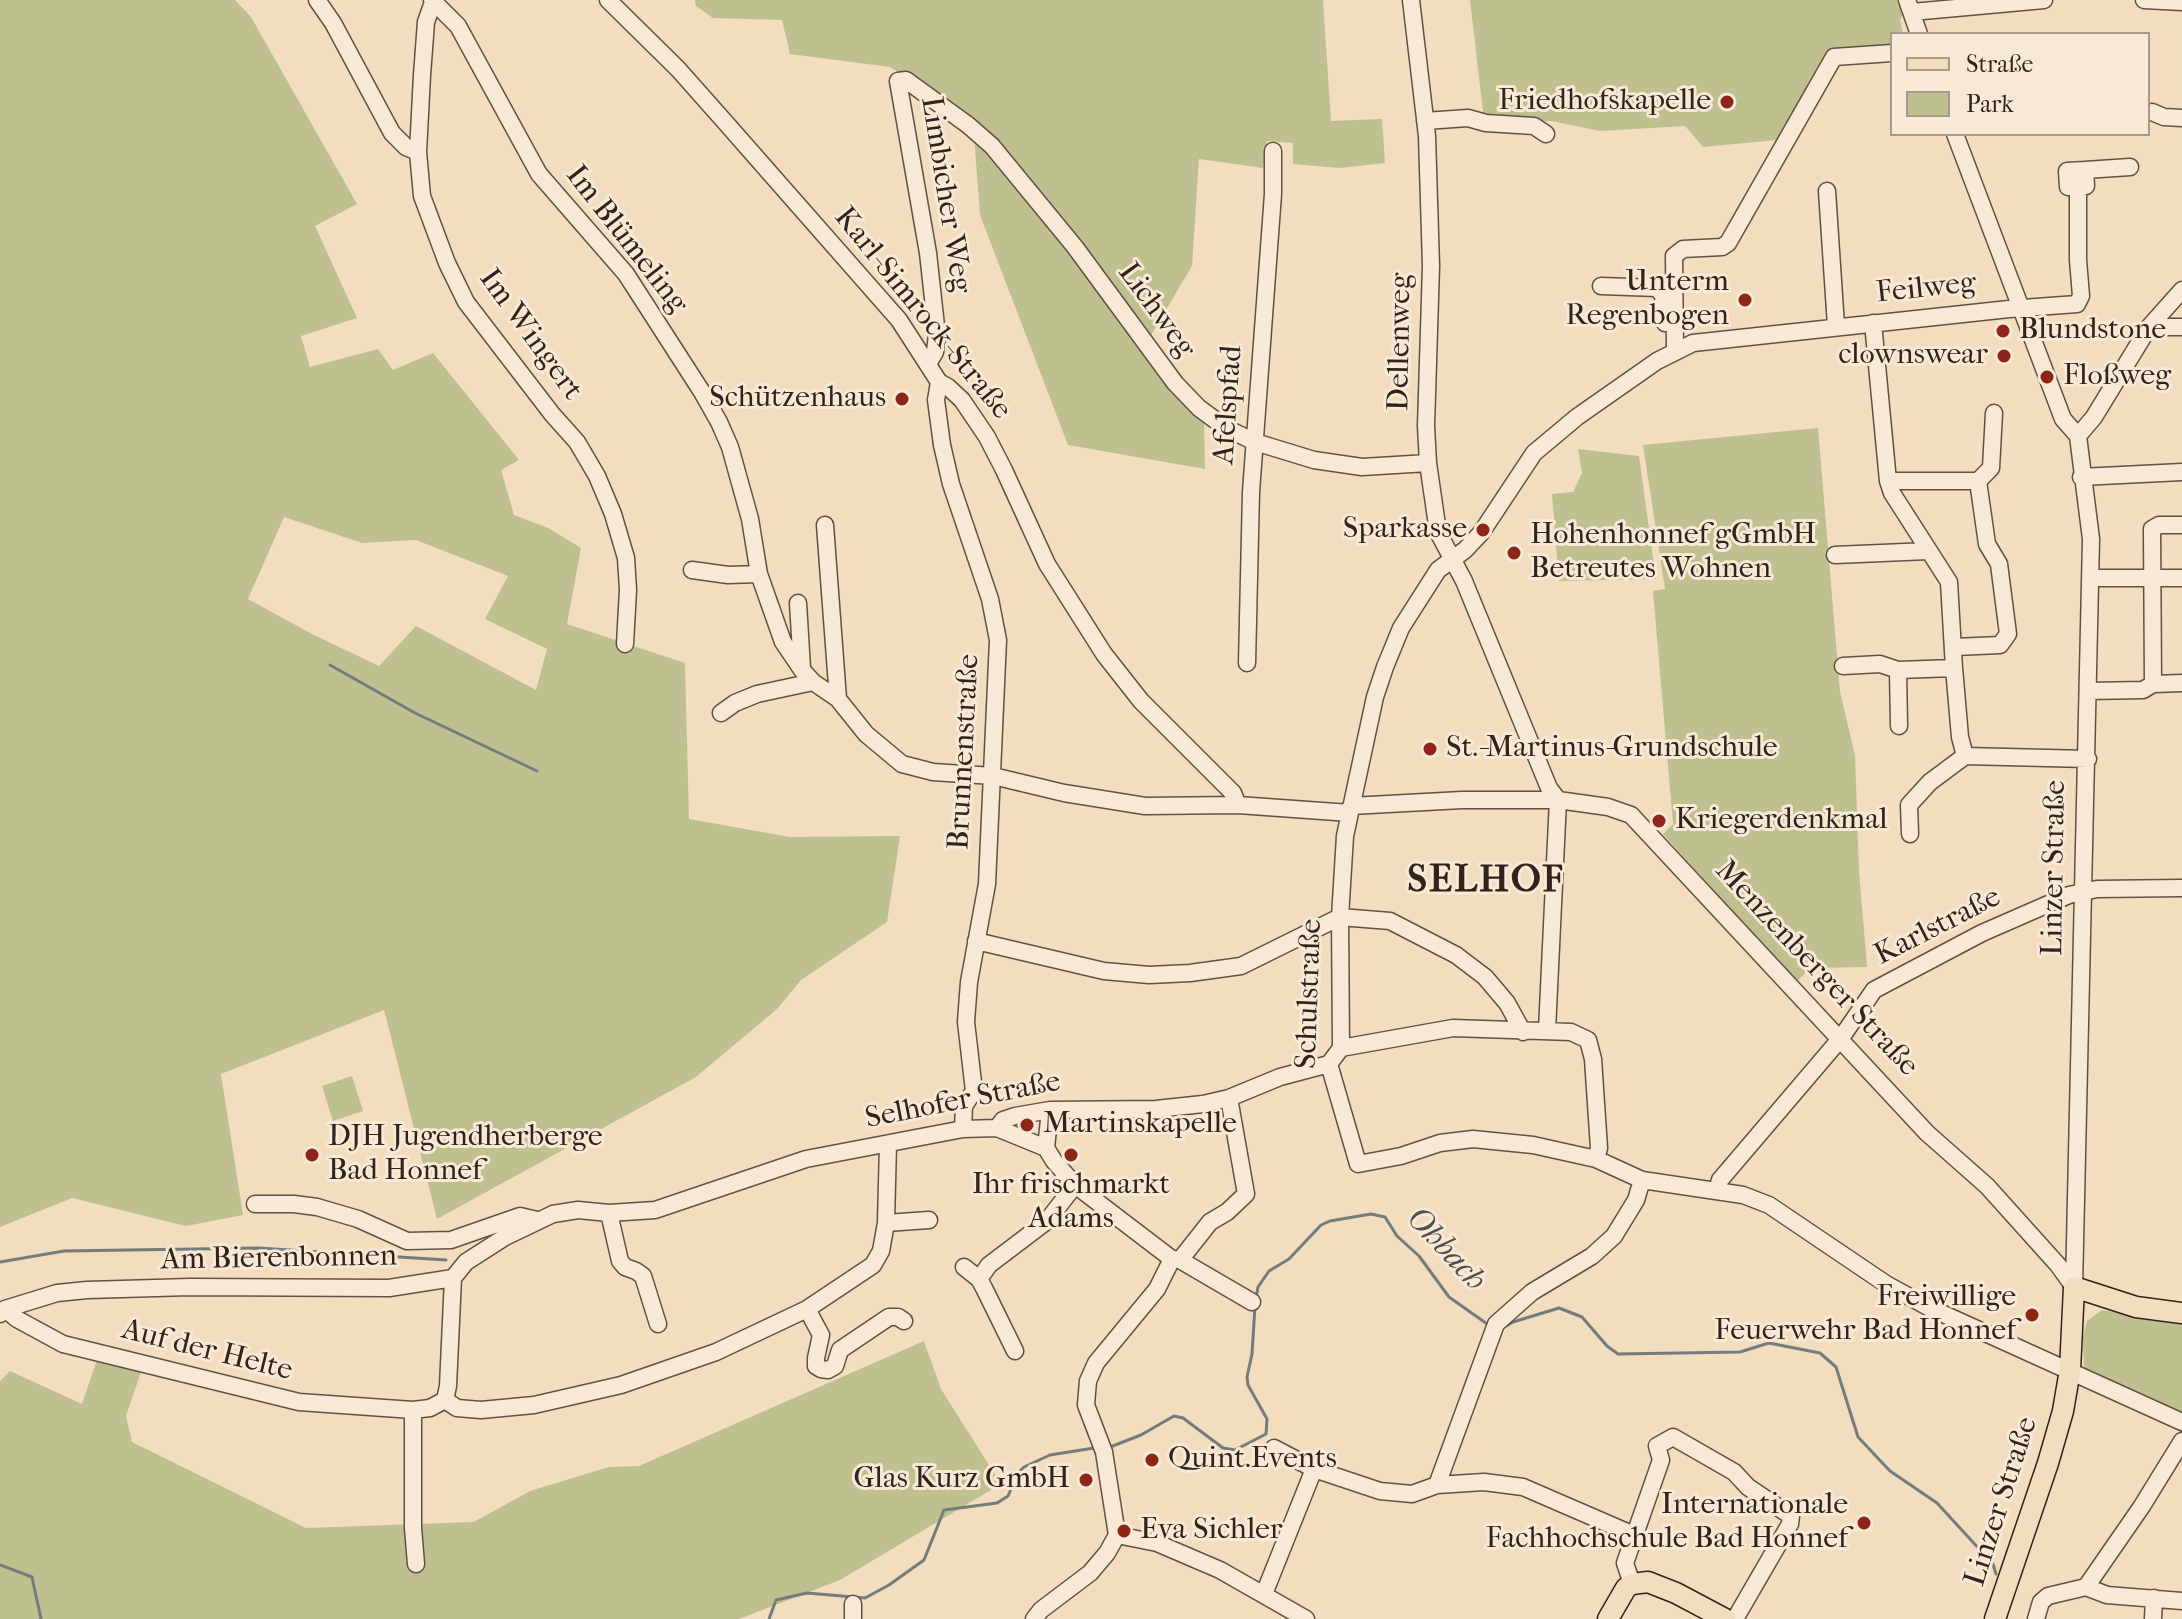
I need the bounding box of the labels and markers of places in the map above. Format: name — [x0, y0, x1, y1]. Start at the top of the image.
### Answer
place label: Friedhofskapelle — [1498, 84, 1711, 120]
marker: Friedhofskapelle — [1718, 93, 1736, 111]
place label: Unterm Regenbogen — [1565, 265, 1729, 336]
marker: Unterm Regenbogen — [1736, 291, 1754, 309]
place label: Blundstone — [2019, 313, 2166, 349]
marker: Blundstone — [1994, 322, 2012, 340]
place label: clownswear — [1838, 338, 1988, 374]
marker: clownswear — [1995, 347, 2013, 365]
place label: Floßweg — [2063, 359, 2171, 395]
marker: Floßweg — [2038, 368, 2056, 386]
place label: Schützenhaus — [709, 381, 886, 417]
marker: Schützenhaus — [893, 390, 911, 408]
place label: Sparkasse — [1343, 512, 1467, 548]
place label: Hohenhonnef gGmbH Betreutes Wohnen — [1530, 518, 1816, 588]
marker: Sparkasse — [1474, 521, 1492, 539]
marker: Hohenhonnef gGmbH Betreutes Wohnen — [1505, 544, 1523, 562]
place label: St.-Martinus-Grundschule — [1446, 731, 1778, 767]
marker: St.-Martinus-Grundschule — [1421, 740, 1439, 758]
place label: Kriegerdenkmal — [1675, 803, 1887, 839]
marker: Kriegerdenkmal — [1650, 812, 1668, 830]
place label: Martinskapelle — [1043, 1107, 1237, 1143]
marker: Martinskapelle — [1018, 1116, 1036, 1134]
place label: DJH Jugendherberge Bad Honnef — [328, 1120, 603, 1190]
marker: DJH Jugendherberge Bad Honnef — [303, 1146, 321, 1164]
marker: Ihr frischmarkt Adams — [1062, 1146, 1080, 1164]
place label: Ihr frischmarkt Adams — [972, 1168, 1170, 1238]
place label: Freiwillige Feuerwehr Bad Honnef — [1714, 1280, 2016, 1350]
marker: Freiwillige Feuerwehr Bad Honnef — [2023, 1306, 2041, 1324]
place label: Quint.Events — [1168, 1442, 1337, 1478]
marker: Quint.Events — [1143, 1451, 1161, 1469]
place label: Glas Kurz GmbH — [853, 1462, 1070, 1498]
marker: Glas Kurz GmbH — [1077, 1471, 1095, 1489]
place label: Internationale Fachhochschule Bad Honnef — [1485, 1488, 1848, 1558]
place label: Eva Sichler — [1140, 1513, 1283, 1549]
marker: Internationale Fachhochschule Bad Honnef — [1855, 1514, 1873, 1532]
marker: Eva Sichler — [1115, 1522, 1133, 1540]

